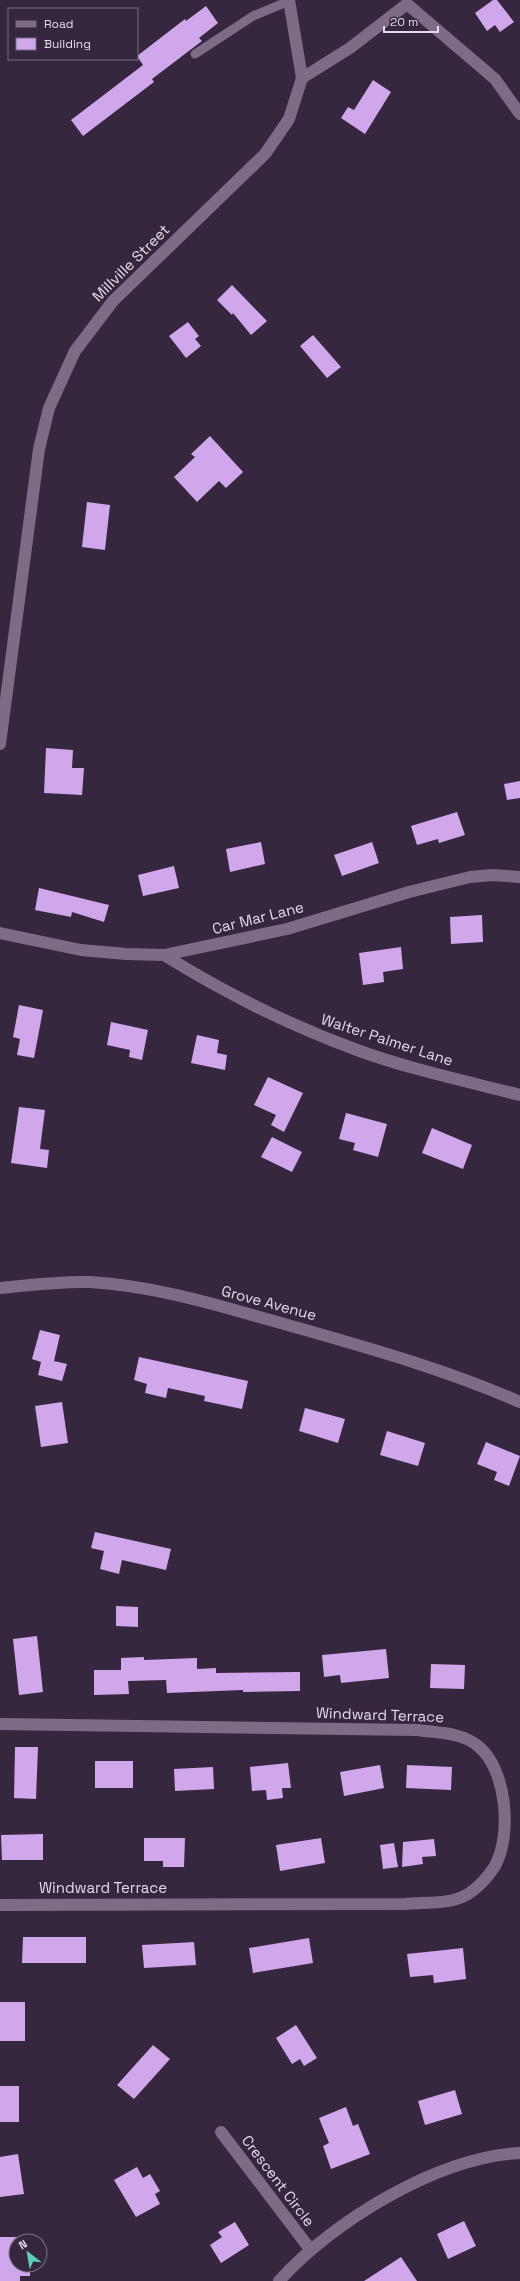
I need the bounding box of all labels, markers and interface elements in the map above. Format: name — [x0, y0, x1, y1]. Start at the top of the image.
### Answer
legend — [8, 8, 138, 60]
scale bar — [384, 8, 438, 34]
text: 20 m — [390, 14, 418, 30]
text: Road — [44, 16, 73, 32]
text: Building — [44, 36, 91, 52]
street label: Millville Street — [88, 220, 173, 305]
street label: Car Mar Lane — [210, 897, 306, 938]
street label: Walter Palmer Lane — [319, 1009, 456, 1070]
street label: Grove Avenue — [220, 1281, 319, 1324]
street label: Windward Terrace — [316, 1703, 445, 1726]
street label: Windward Terrace — [39, 1878, 167, 1897]
street label: Crescent Circle — [238, 2131, 319, 2230]
north arrow — [8, 2233, 48, 2273]
text: N — [16, 2237, 30, 2252]

